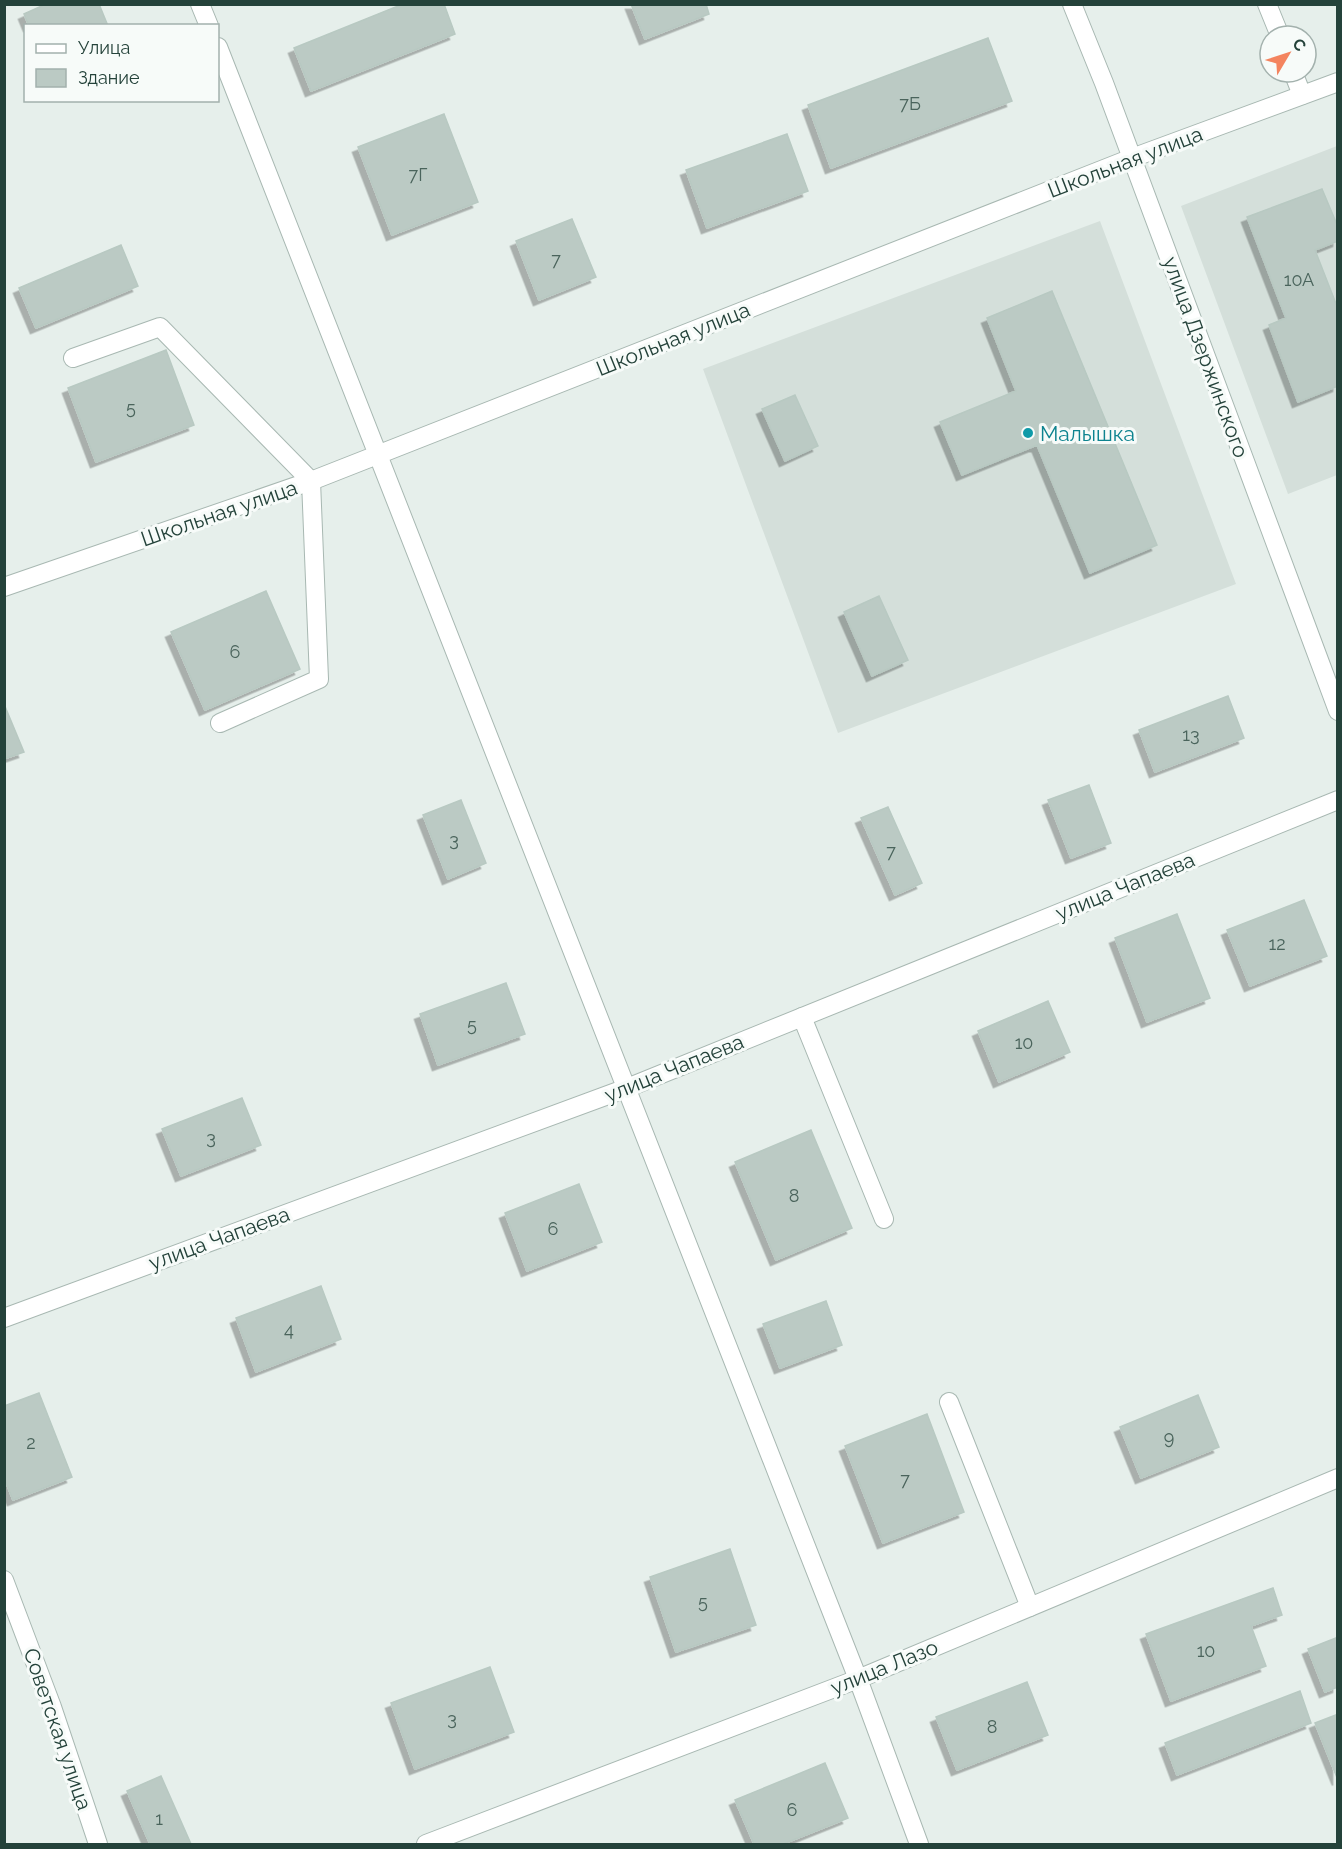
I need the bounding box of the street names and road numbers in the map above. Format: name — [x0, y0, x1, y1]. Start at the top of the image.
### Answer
street label: Школьная улица — [1044, 121, 1206, 203]
street label: улица Дзержинского — [1158, 253, 1254, 461]
street label: Школьная улица — [592, 297, 754, 381]
street label: Школьная улица — [138, 475, 300, 551]
street label: улица Чапаева — [1052, 847, 1198, 925]
street label: улица Чапаева — [601, 1029, 747, 1107]
street label: улица Чапаева — [145, 1201, 293, 1275]
street label: улица Лазо — [827, 1634, 941, 1700]
street label: Советская улица — [19, 1645, 97, 1813]

